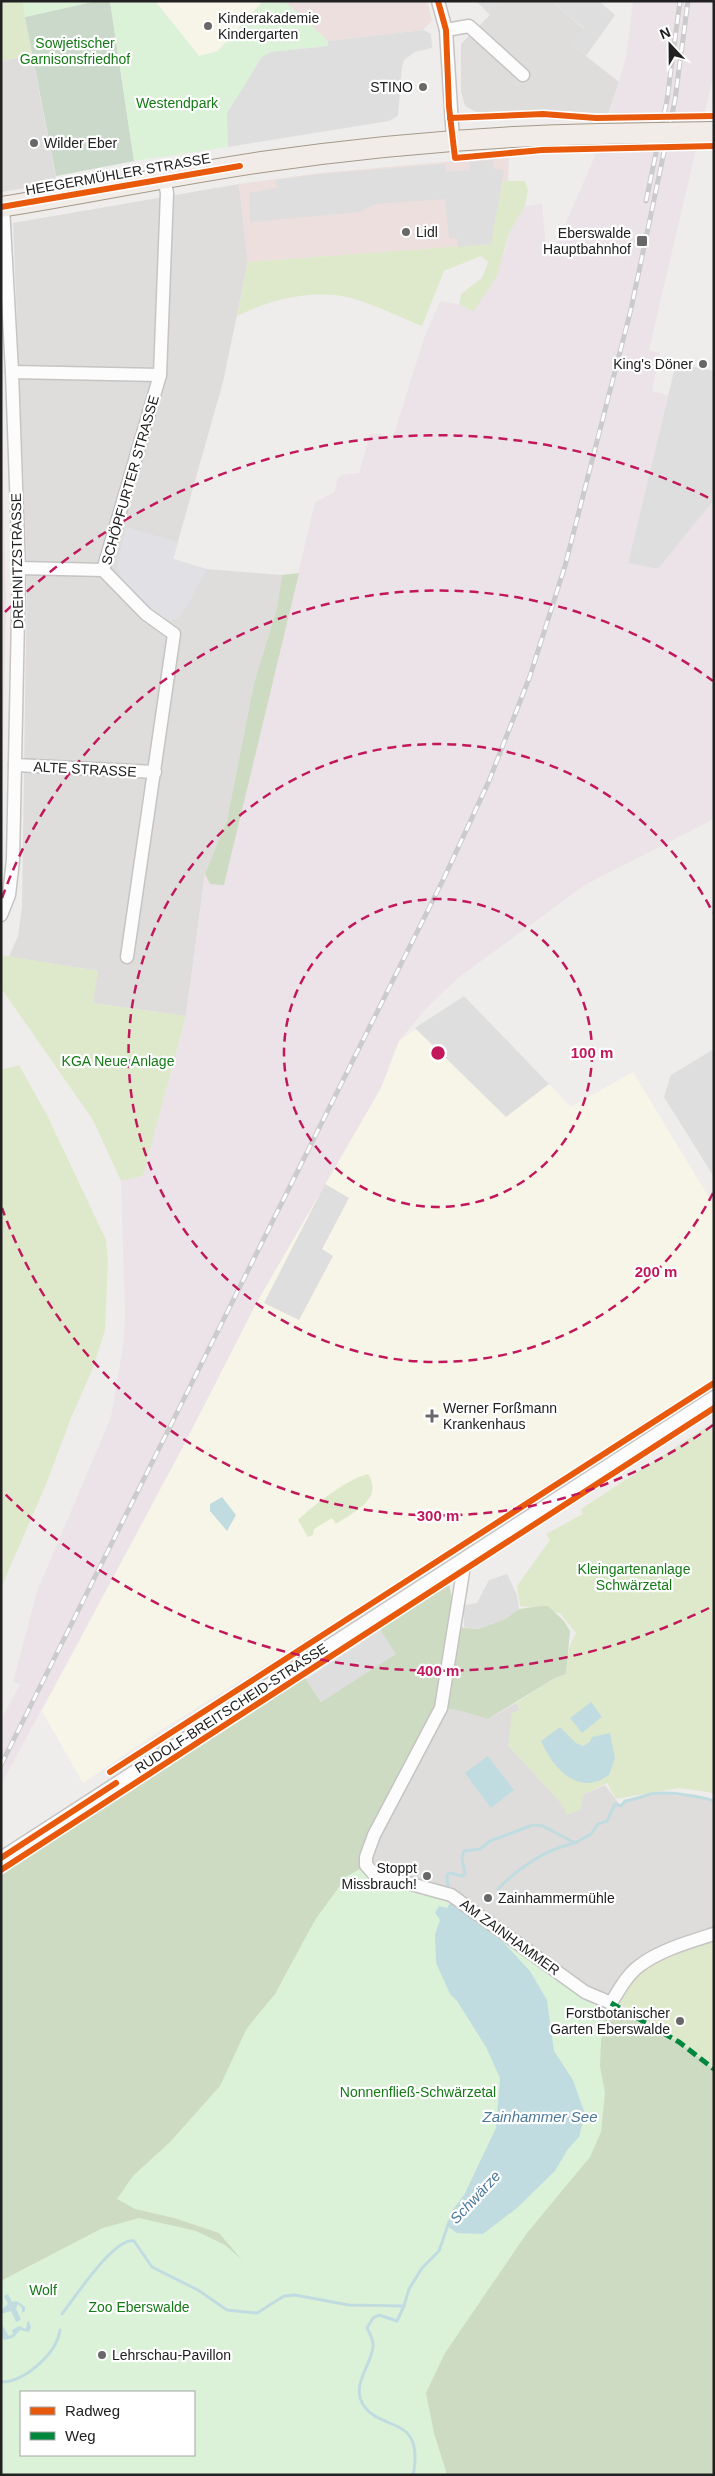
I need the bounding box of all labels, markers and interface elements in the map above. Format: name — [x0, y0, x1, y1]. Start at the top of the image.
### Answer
place label: Kinderakademie Kindergarten — [218, 10, 319, 42]
marker: Kinderakademie Kindergarten — [202, 20, 214, 32]
north arrow — [645, 20, 695, 70]
text: N — [657, 24, 673, 42]
park label: Sowjetischer Garnisonsfriedhof — [20, 35, 130, 67]
place label: STINO — [370, 79, 413, 95]
marker: STINO — [417, 81, 429, 93]
park label: Westendpark — [136, 95, 219, 111]
place label: Wilder Eber — [44, 135, 117, 151]
marker: Wilder Eber — [28, 137, 40, 149]
street label: HEEGERMÜHLER STRASSE — [24, 149, 212, 198]
place label: Lidl — [416, 224, 438, 240]
place label: Eberswalde Hauptbahnhof — [543, 225, 631, 257]
marker: Lidl — [400, 226, 412, 238]
marker: Eberswalde Hauptbahnhof — [635, 234, 649, 248]
place label: King's Döner — [613, 356, 693, 372]
marker: King's Döner — [697, 358, 709, 370]
street label: SCHÖPFURTER STRASSE — [97, 393, 162, 567]
street label: DREHNITZSTRASSE — [8, 493, 26, 629]
street label: ALTE STRASSE — [33, 758, 137, 780]
centre of rings — [429, 1044, 447, 1062]
text: 100 m — [571, 1044, 613, 1061]
park label: KGA Neue Anlage — [62, 1053, 175, 1069]
text: 200 m — [635, 1263, 677, 1280]
place label: Werner Forßmann Krankenhaus — [443, 1400, 557, 1432]
marker: Werner Forßmann Krankenhaus — [425, 1409, 439, 1423]
text: 300 m — [417, 1507, 459, 1524]
park label: Kleingartenanlage Schwärzetal — [578, 1561, 691, 1593]
street label: RUDOLF-BREITSCHEID-STRASSE — [132, 1640, 330, 1776]
text: 400 m — [417, 1662, 459, 1679]
place label: Stoppt Missbrauch! — [342, 1860, 417, 1892]
marker: Stoppt Missbrauch! — [421, 1870, 433, 1882]
place label: Zainhammermühle — [498, 1890, 615, 1906]
marker: Zainhammermühle — [482, 1892, 494, 1904]
street label: AM ZAINHAMMER — [457, 1896, 563, 1978]
place label: Forstbotanischer Garten Eberswalde — [550, 2005, 670, 2037]
marker: Forstbotanischer Garten Eberswalde — [674, 2015, 686, 2027]
park label: Nonnenfließ-Schwärzetal — [340, 2084, 496, 2100]
water label: Zainhammer See — [481, 2108, 598, 2125]
water label: Schwärze — [446, 2167, 504, 2227]
park label: Wolf — [29, 2282, 57, 2298]
park label: Zoo Eberswalde — [88, 2299, 190, 2315]
place label: Lehrschau-Pavillon — [112, 2347, 231, 2363]
marker: Lehrschau-Pavillon — [96, 2349, 108, 2361]
legend — [20, 2391, 195, 2456]
text: Radweg — [65, 2402, 120, 2419]
text: Weg — [65, 2427, 96, 2444]

